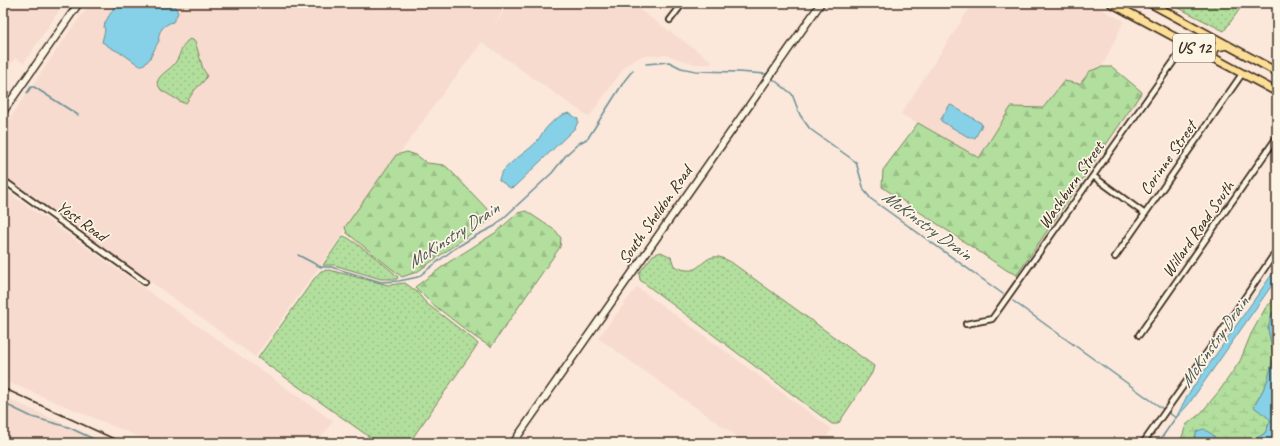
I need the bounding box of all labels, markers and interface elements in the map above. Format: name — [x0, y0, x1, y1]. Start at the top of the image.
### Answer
road number: US 12 — [1173, 34, 1215, 62]
street label: Corinne Street — [1135, 115, 1202, 199]
street label: Washburn Street — [1033, 135, 1110, 233]
street label: South Sheldon Road — [613, 160, 698, 268]
street label: Willard Road South — [1157, 176, 1240, 281]
water label: McKinstry Drain — [878, 185, 978, 266]
street label: Yost Road — [53, 196, 113, 248]
water label: McKinstry Drain — [403, 196, 505, 273]
water label: McKinstry Drain — [1175, 291, 1254, 391]

